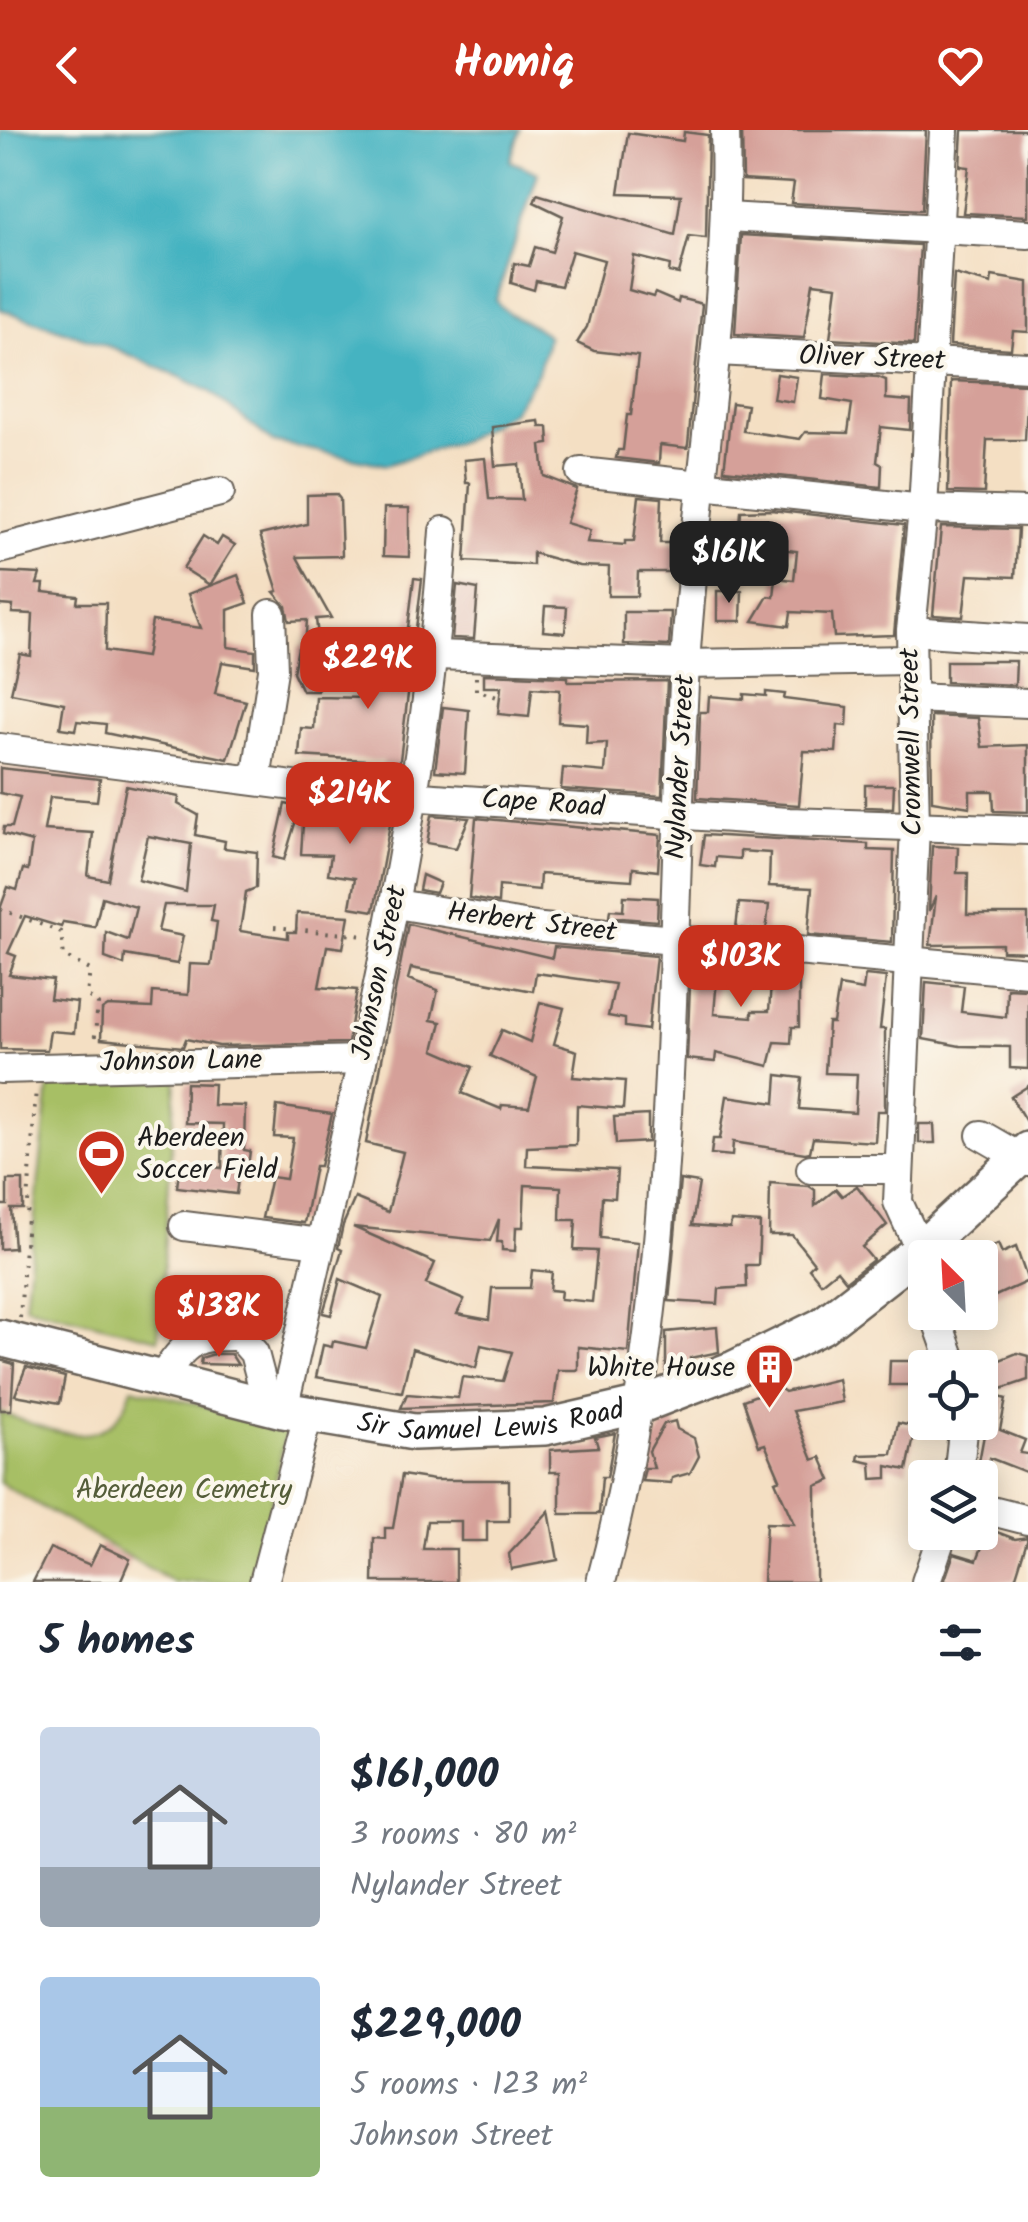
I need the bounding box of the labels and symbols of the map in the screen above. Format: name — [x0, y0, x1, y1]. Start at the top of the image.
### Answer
street label: Oliver Street — [798, 334, 947, 384]
pin: $161K — [659, 521, 799, 606]
pin: $229K — [298, 627, 438, 712]
street label: Cromwell Street — [888, 646, 936, 837]
street label: Nylander Street — [654, 672, 708, 861]
pin: $214K — [280, 762, 420, 847]
street label: Cape Road — [480, 777, 607, 831]
street label: Johnson Street — [340, 880, 421, 1064]
street label: Herbert Street — [445, 890, 620, 956]
pin: $103K — [671, 925, 811, 1010]
street label: Johnson Lane — [99, 1038, 263, 1086]
place label: Aberdeen Soccer Field — [137, 1116, 278, 1193]
sports icon: Aberdeen Soccer Field — [76, 1128, 128, 1196]
north arrow — [908, 1240, 998, 1330]
pin: $138K — [149, 1275, 289, 1360]
building icon: White House — [744, 1342, 796, 1410]
place label: White House — [587, 1346, 735, 1391]
street label: Sir Samuel Lewis Road — [354, 1387, 630, 1455]
park label: Aberdeen Cemetry — [76, 1468, 293, 1513]

